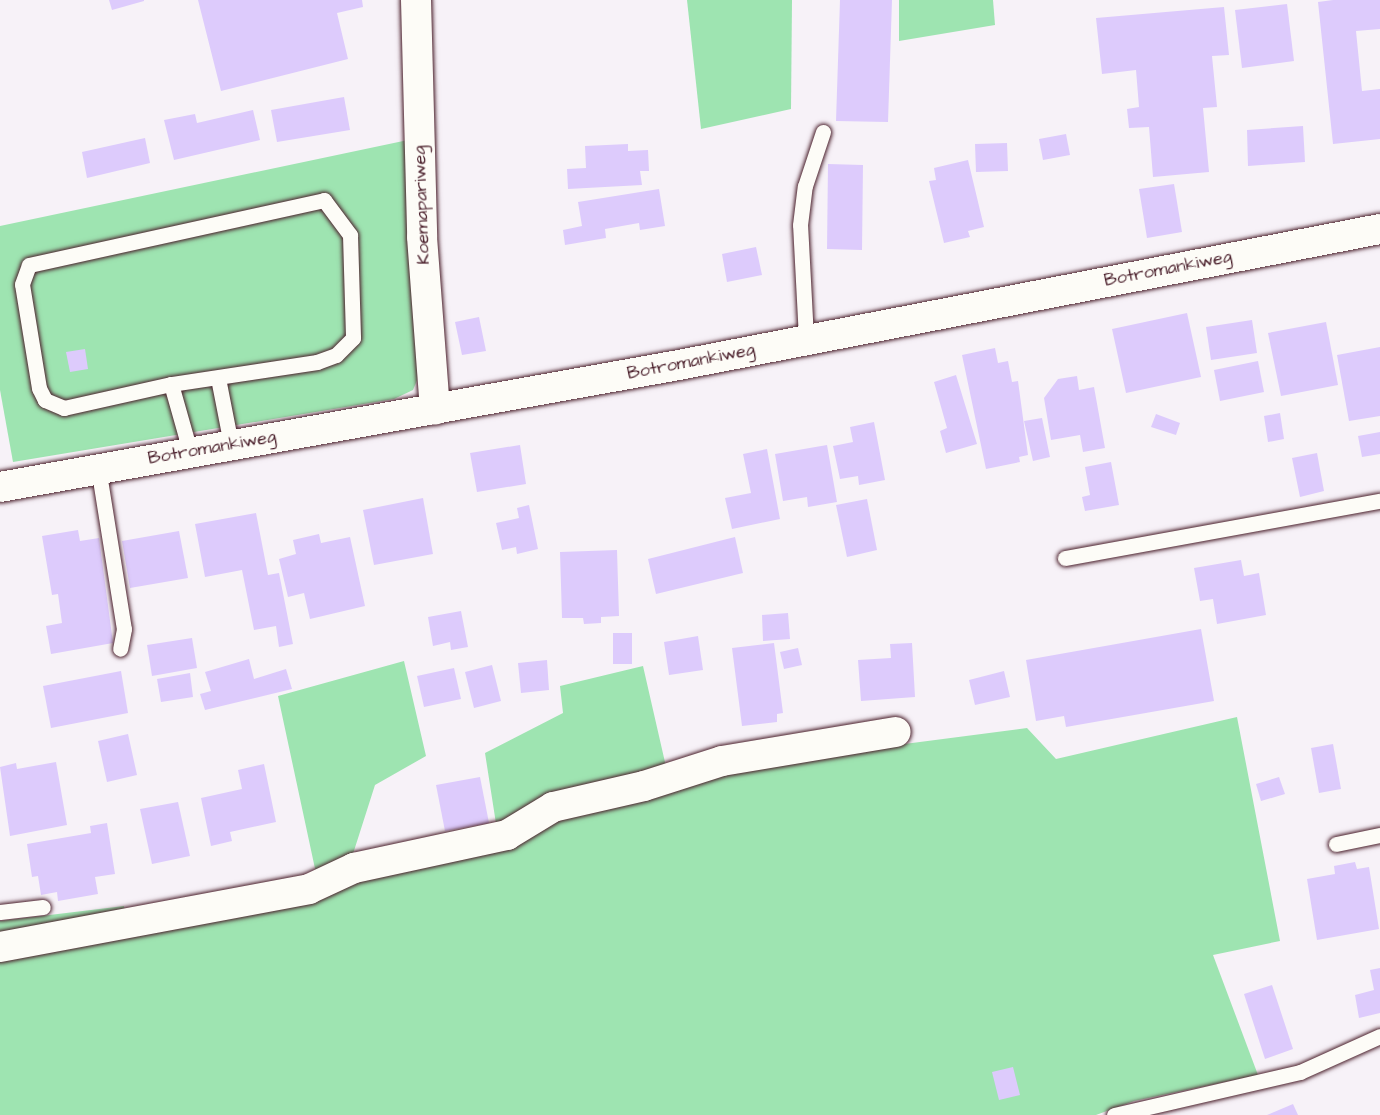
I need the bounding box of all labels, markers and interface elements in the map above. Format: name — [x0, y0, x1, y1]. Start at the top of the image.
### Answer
street label: Koemapariweg — [409, 145, 435, 265]
street label: Botromankiweg — [1102, 246, 1234, 292]
street label: Botromankiweg — [625, 339, 757, 385]
street label: Botromankiweg — [146, 426, 278, 470]

